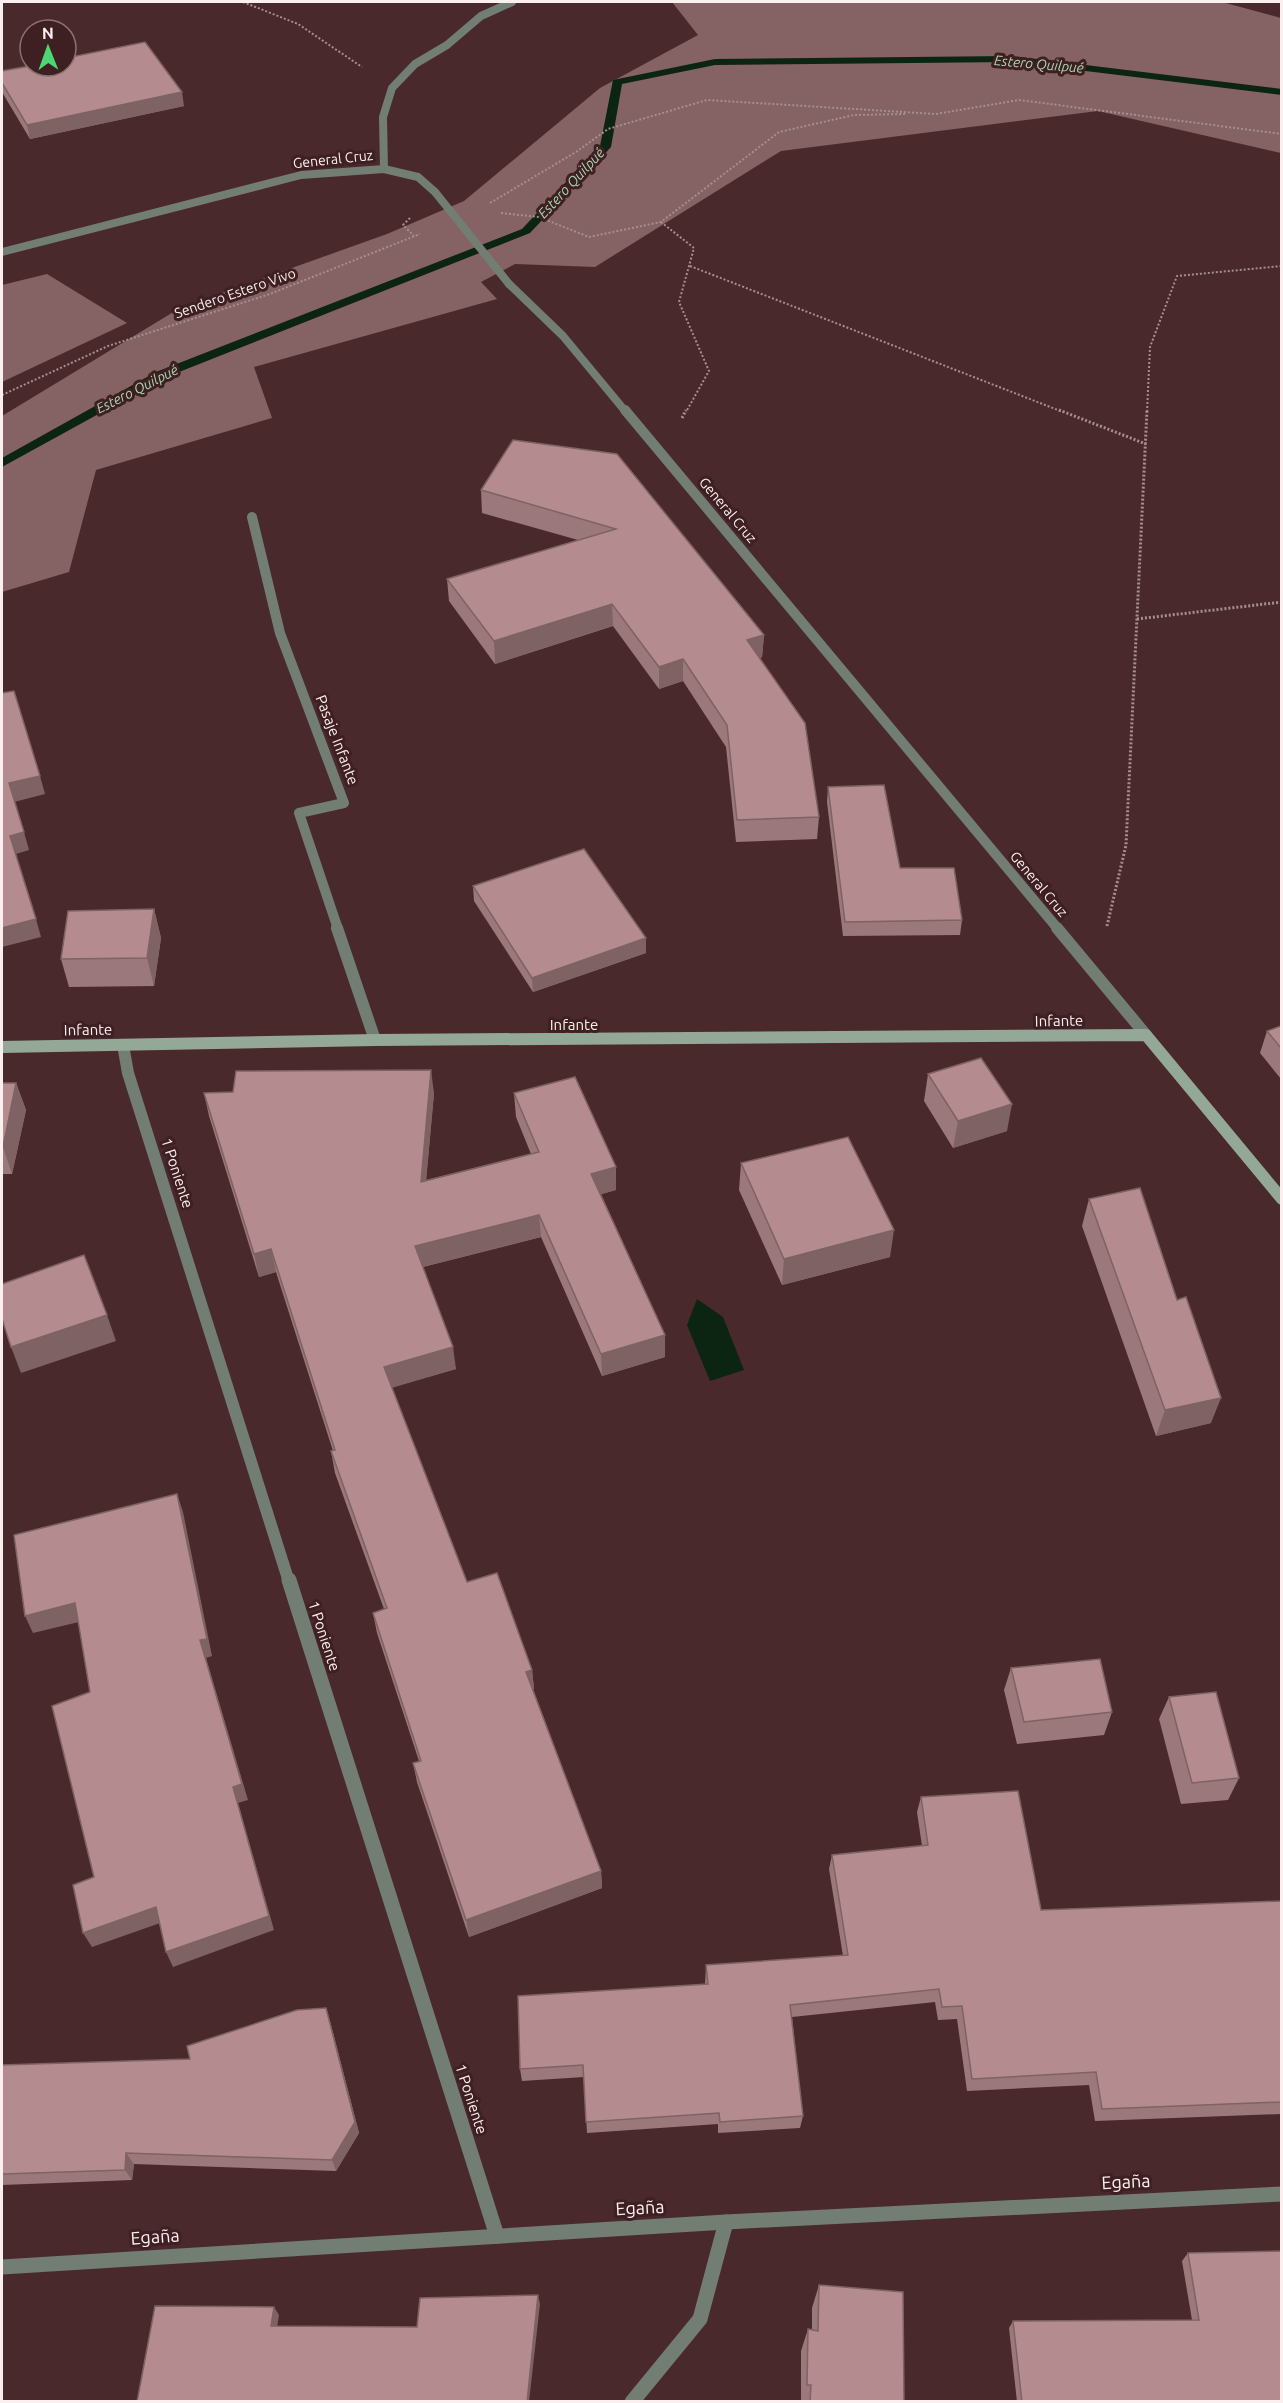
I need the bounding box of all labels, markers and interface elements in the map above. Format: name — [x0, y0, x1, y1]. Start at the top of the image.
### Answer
north arrow — [18, 18, 78, 78]
text: N — [42, 24, 54, 42]
water label: Estero Quilpué — [993, 52, 1084, 77]
water label: Estero Quilpué — [535, 145, 608, 222]
street label: General Cruz — [292, 147, 374, 171]
street label: Sendero Estero Vivo — [172, 265, 298, 321]
water label: Estero Quilpué — [93, 361, 181, 417]
street label: General Cruz — [696, 474, 760, 546]
street label: Pasaje Infante — [313, 693, 362, 787]
street label: General Cruz — [1007, 848, 1071, 920]
street label: Infante — [1035, 1012, 1083, 1029]
street label: Infante — [550, 1016, 598, 1033]
street label: Infante — [64, 1021, 112, 1038]
street label: 1 Poniente — [158, 1136, 197, 1210]
street label: 1 Poniente — [305, 1599, 344, 1673]
street label: 1 Poniente — [452, 2062, 491, 2136]
street label: Egaña — [1101, 2170, 1151, 2192]
street label: Egaña — [615, 2196, 665, 2218]
street label: Egaña — [130, 2224, 180, 2248]

